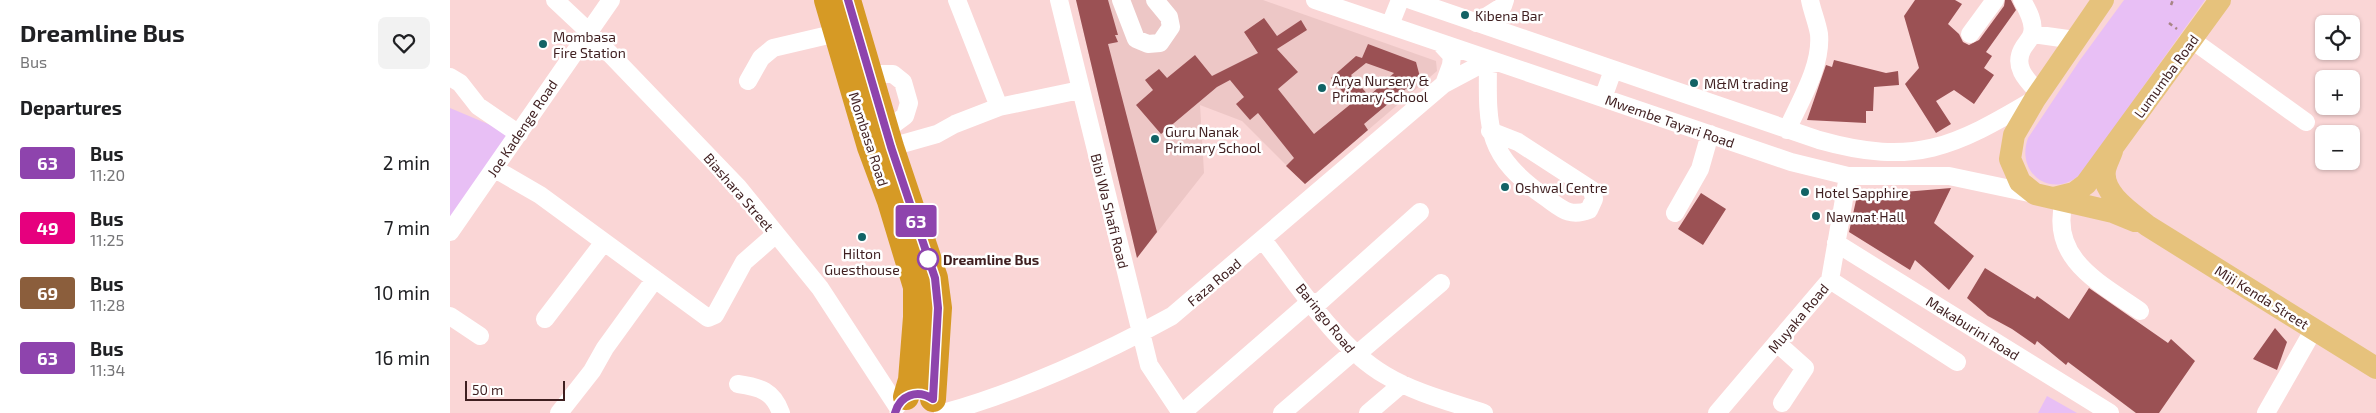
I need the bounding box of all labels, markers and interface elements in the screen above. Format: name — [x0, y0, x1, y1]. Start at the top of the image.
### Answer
place label: Kibena Bar — [1475, 7, 1544, 24]
marker: Kibena Bar — [1459, 9, 1471, 21]
map controls — [2315, 15, 2360, 170]
button: locate — [2315, 15, 2360, 60]
button: heart — [378, 17, 430, 69]
text: Dreamline Bus — [20, 18, 185, 47]
place label: Mombasa Fire Station — [553, 28, 626, 61]
street label: Lumumba Road — [2130, 31, 2202, 121]
marker: Mombasa Fire Station — [537, 38, 549, 50]
text: Bus — [20, 52, 47, 71]
button: + — [2315, 70, 2360, 115]
place label: Arya Nursery & Primary School — [1332, 72, 1429, 105]
place label: M&M trading — [1704, 75, 1788, 92]
street label: Joe Kadenge Road — [483, 76, 561, 180]
marker: M&M trading — [1688, 77, 1700, 89]
marker: Arya Nursery & Primary School — [1316, 82, 1328, 94]
street label: Mombasa Road — [846, 90, 892, 188]
street label: Mwembe Tayari Road — [1603, 91, 1737, 151]
text: Departures — [20, 96, 122, 119]
place label: Guru Nanak Primary School — [1165, 123, 1262, 156]
button: − — [2315, 125, 2360, 170]
marker: Guru Nanak Primary School — [1149, 133, 1161, 145]
text: Bus — [90, 142, 124, 165]
street label: Biashara Street — [700, 149, 778, 235]
text: 2 min — [383, 151, 430, 174]
text: 63 — [37, 152, 58, 174]
street label: Bibi Wa Shafi Road — [1087, 152, 1133, 270]
text: 11:20 — [90, 165, 125, 184]
place label: Oshwal Centre — [1515, 179, 1608, 196]
marker: Oshwal Centre — [1499, 181, 1511, 193]
place label: Hotel Sapphire — [1815, 184, 1908, 201]
marker: Hotel Sapphire — [1799, 186, 1811, 198]
line badge: 63 — [894, 205, 938, 237]
text: Bus — [90, 207, 124, 230]
place label: Nawnat Hall — [1826, 208, 1906, 225]
text: 63 — [906, 210, 926, 232]
marker: Nawnat Hall — [1810, 210, 1822, 222]
text: 7 min — [384, 216, 430, 239]
text: 49 — [36, 217, 59, 239]
text: 11:25 — [90, 230, 124, 249]
marker: Hilton Guesthouse — [856, 231, 868, 243]
place label: Hilton Guesthouse — [824, 245, 900, 278]
marker: Dreamline Bus — [917, 248, 939, 270]
place label: Dreamline Bus — [943, 251, 1039, 268]
street label: Faza Road — [1184, 255, 1244, 309]
street label: Miji Kenda Street — [2212, 261, 2312, 333]
text: Bus — [90, 272, 124, 295]
street label: Baringo Road — [1293, 280, 1359, 356]
street label: Muyaka Road — [1764, 280, 1832, 356]
text: 10 min — [374, 281, 430, 304]
text: 69 — [37, 282, 58, 304]
street label: Makaburini Road — [1923, 292, 2023, 364]
text: 11:28 — [90, 295, 125, 314]
text: Bus — [90, 337, 124, 360]
text: 16 min — [375, 346, 430, 369]
text: 63 — [37, 347, 58, 369]
text: 11:34 — [90, 360, 125, 379]
scale bar — [465, 378, 565, 401]
text: 50 m — [472, 381, 503, 398]

